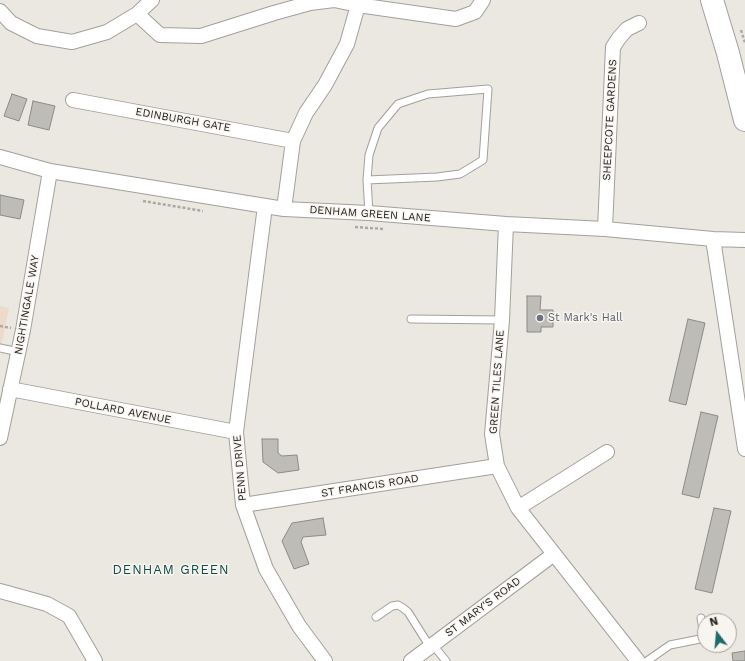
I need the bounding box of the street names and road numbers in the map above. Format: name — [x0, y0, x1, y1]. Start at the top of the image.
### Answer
street label: SHEEPCOTE GARDENS — [600, 59, 620, 181]
street label: EDINBURGH GATE — [134, 105, 232, 135]
street label: DENHAM GREEN LANE — [309, 203, 431, 225]
street label: NIGHTINGALE WAY — [12, 254, 42, 356]
street label: GREEN TILES LANE — [487, 329, 507, 435]
street label: POLLARD AVENUE — [74, 395, 172, 427]
street label: PENN DRIVE — [231, 434, 249, 502]
street label: ST FRANCIS ROAD — [320, 472, 420, 500]
street label: ST MARY'S ROAD — [443, 574, 523, 640]

